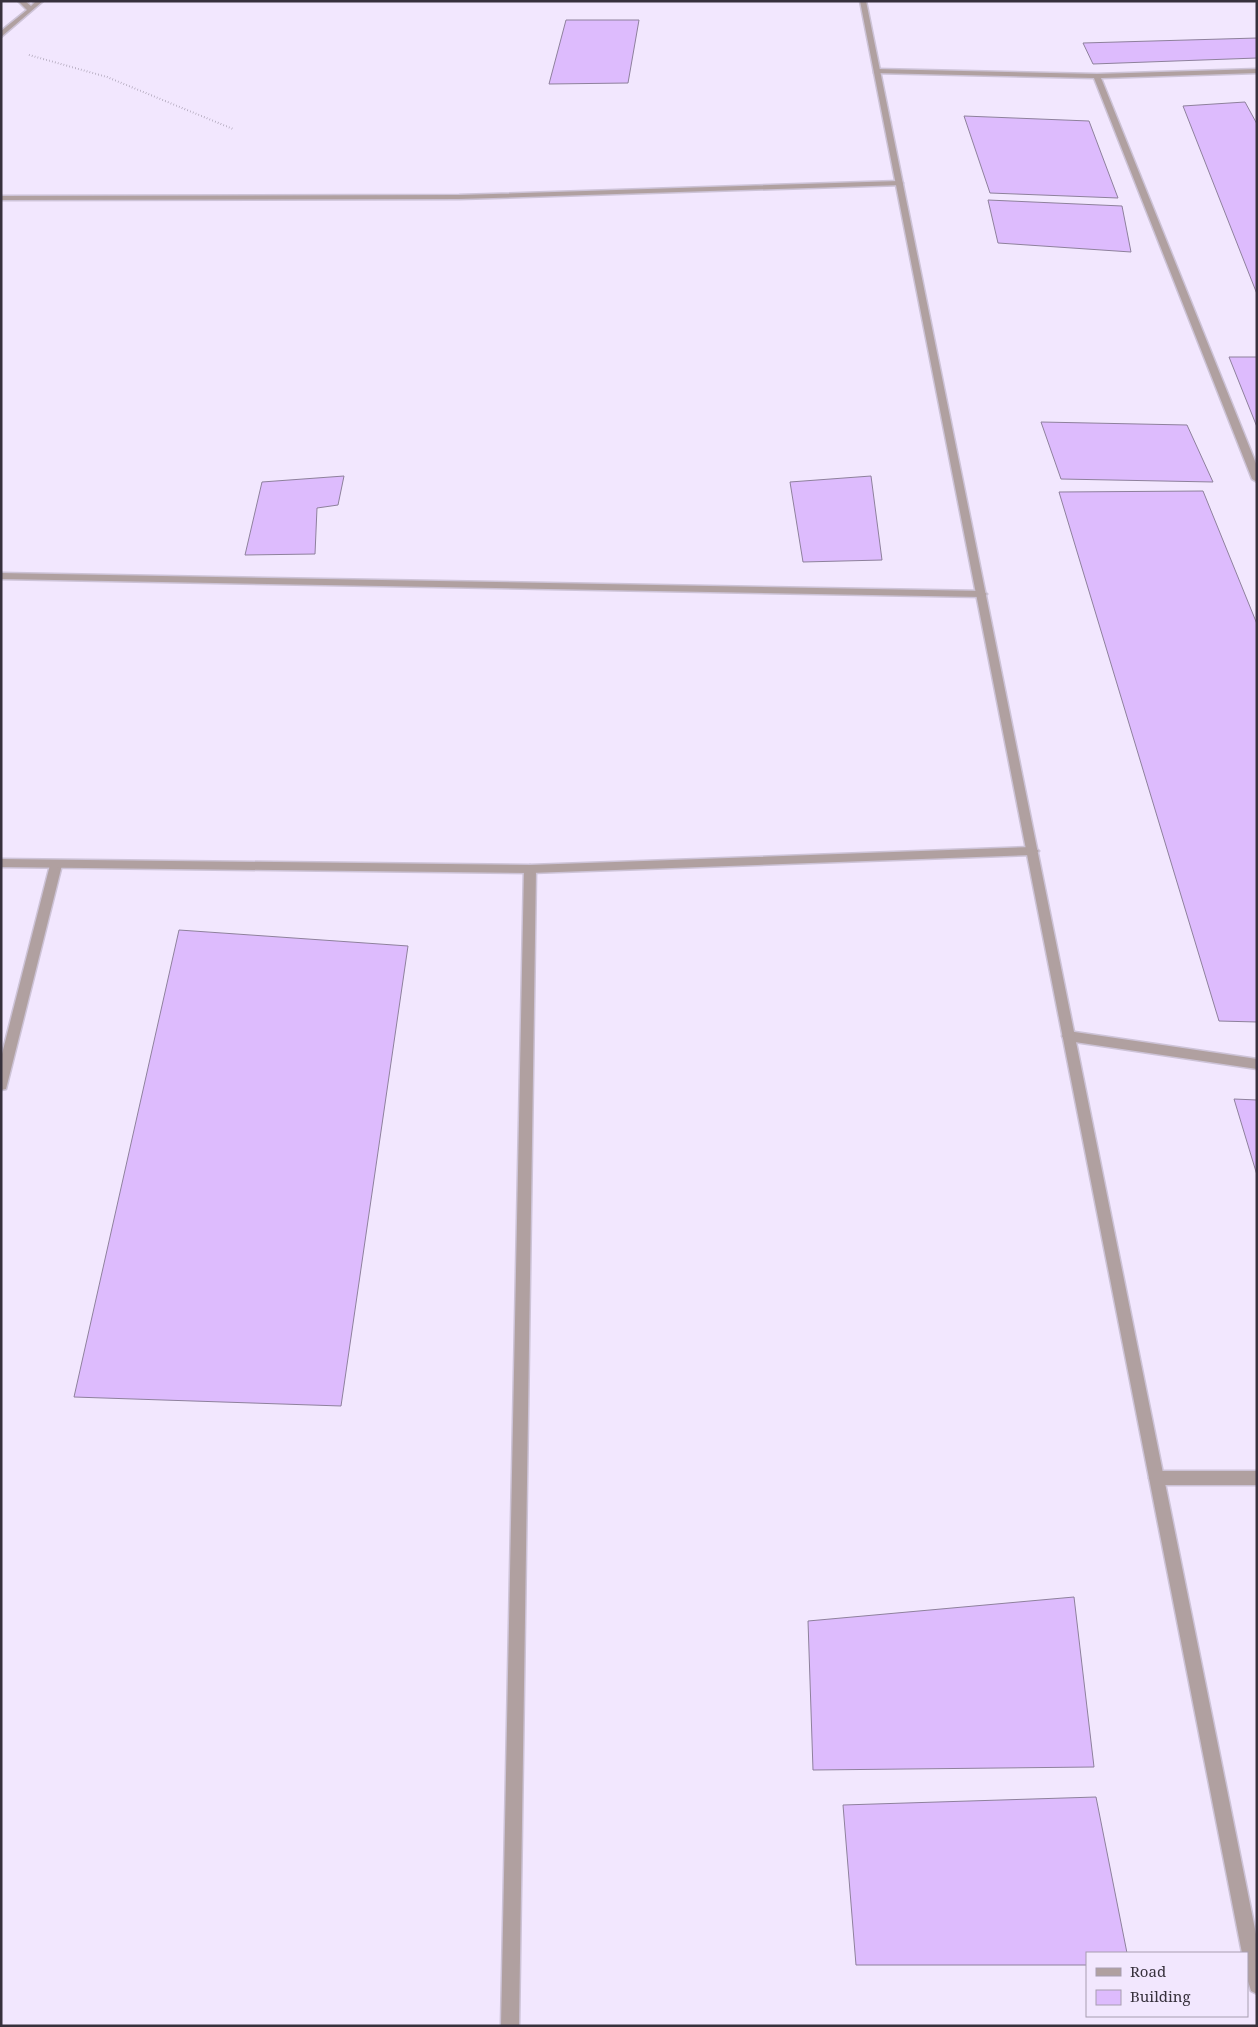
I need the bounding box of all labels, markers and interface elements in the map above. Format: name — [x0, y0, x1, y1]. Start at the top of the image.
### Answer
legend — [1086, 1952, 1248, 2017]
text: Road — [1130, 1961, 1166, 1981]
text: Building — [1130, 1986, 1191, 2006]

